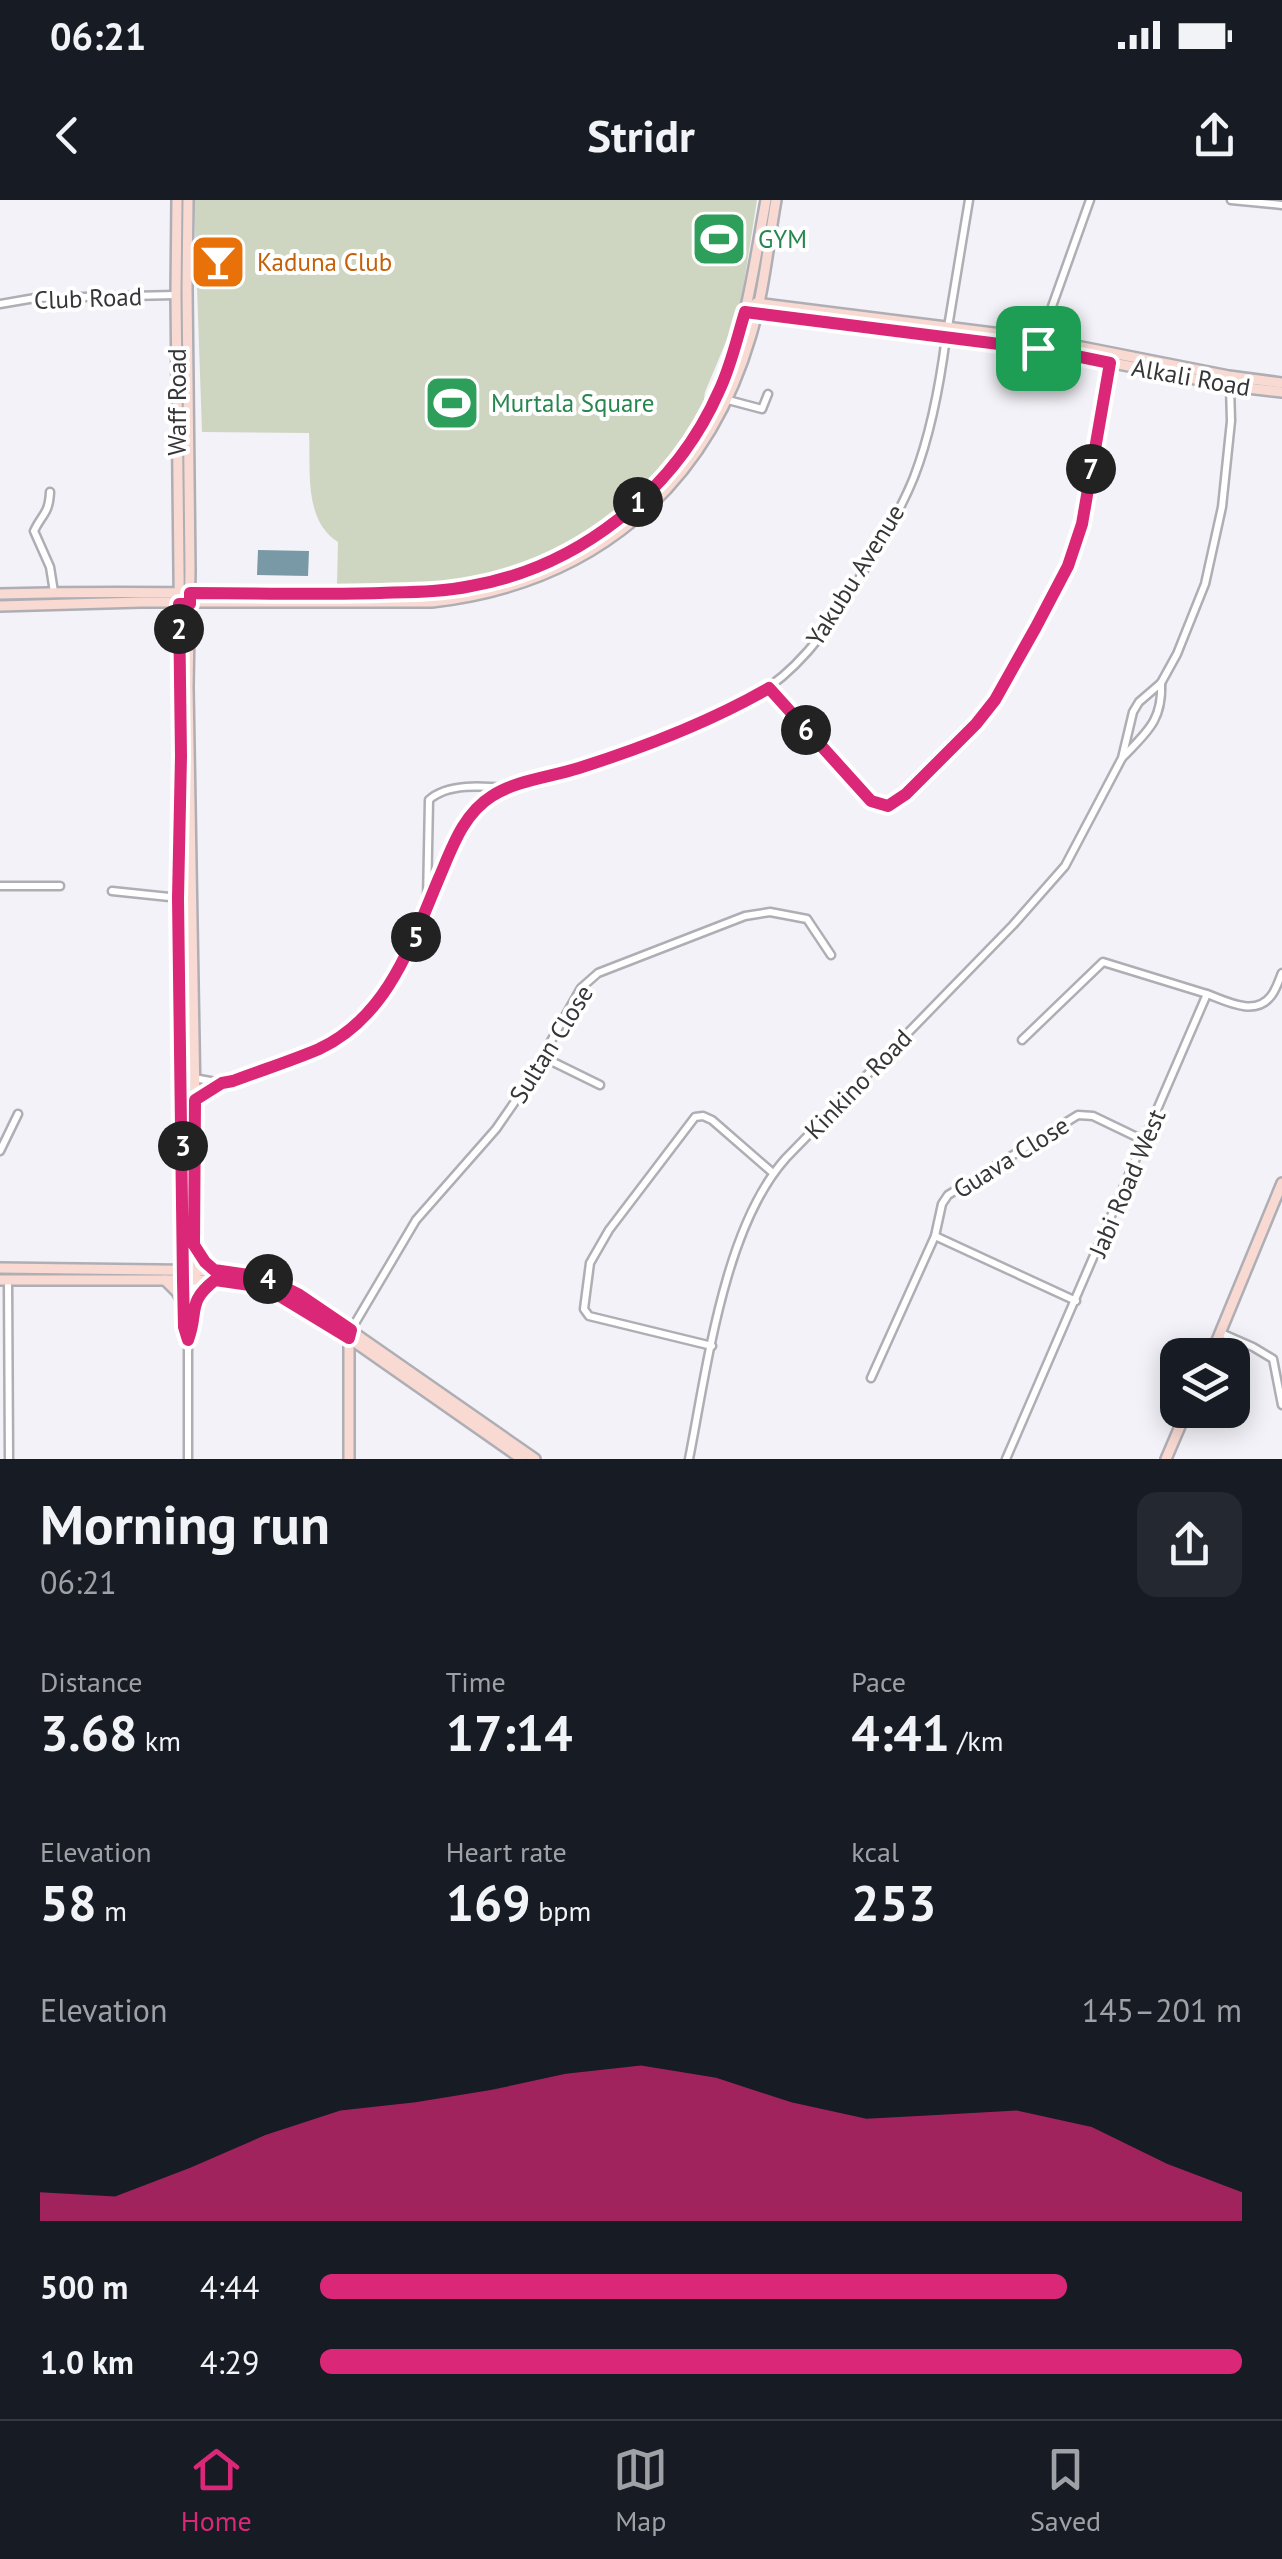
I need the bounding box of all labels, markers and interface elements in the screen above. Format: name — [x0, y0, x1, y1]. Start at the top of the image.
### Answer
text: 06:21 — [50, 11, 146, 60]
text: Stridr — [587, 106, 695, 164]
icon: back — [40, 108, 95, 163]
icon: share — [1187, 108, 1242, 163]
sports icon: GYM — [689, 209, 749, 269]
place label: GYM — [758, 223, 807, 255]
bar icon: Kaduna Club — [188, 232, 248, 292]
place label: Kaduna Club — [257, 246, 392, 278]
street label: Club Road — [33, 280, 143, 316]
pin — [996, 306, 1081, 391]
icon: arrive — [1011, 321, 1066, 376]
street label: Waff Road — [161, 348, 193, 456]
street label: Alkali Road — [1129, 351, 1253, 403]
sports icon: Murtala Square — [422, 373, 482, 433]
place label: Murtala Square — [491, 387, 655, 419]
pin: 7 — [1066, 444, 1116, 494]
text: 7 — [1083, 450, 1099, 487]
pin: 1 — [613, 477, 663, 527]
text: 1 — [630, 483, 646, 520]
street label: Yakubu Avenue — [799, 498, 911, 652]
pin: 2 — [154, 604, 204, 654]
text: 2 — [171, 610, 187, 647]
pin: 6 — [781, 705, 831, 755]
text: 6 — [798, 711, 814, 748]
pin: 5 — [391, 912, 441, 962]
text: 5 — [408, 918, 424, 955]
street label: Sultan Close — [502, 979, 600, 1109]
street label: Kinkino Road — [798, 1022, 918, 1146]
street label: Jabi Road West — [1081, 1104, 1173, 1262]
street label: Guava Close — [947, 1109, 1075, 1205]
pin: 3 — [158, 1121, 208, 1171]
text: 3 — [175, 1127, 191, 1164]
pin: 4 — [243, 1254, 293, 1304]
text: 4 — [260, 1260, 276, 1297]
map controls — [1160, 1338, 1250, 1428]
button: layers — [1160, 1338, 1250, 1428]
text: Morning run — [40, 1488, 330, 1559]
button: share — [1137, 1492, 1242, 1597]
text: 06:21 — [40, 1561, 117, 1603]
text: Distance — [40, 1663, 143, 1700]
text: Time — [446, 1663, 506, 1700]
text: Pace — [851, 1663, 906, 1700]
text: 3.68 — [40, 1700, 137, 1765]
text: 17:14 — [446, 1700, 573, 1765]
text: 4:41 — [851, 1700, 950, 1765]
text: km — [137, 1722, 181, 1759]
text: /km — [950, 1722, 1003, 1759]
text: Elevation — [40, 1833, 152, 1870]
text: Heart rate — [446, 1833, 567, 1870]
text: kcal — [851, 1833, 899, 1870]
text: 58 — [40, 1870, 97, 1935]
text: 169 — [446, 1870, 531, 1935]
text: 253 — [851, 1870, 936, 1935]
text: m — [97, 1892, 127, 1929]
text: bpm — [531, 1892, 591, 1929]
text: Elevation — [40, 1989, 167, 2031]
text: 145–201 m — [1082, 1989, 1242, 2031]
text: 500 m — [40, 2266, 128, 2308]
text: 4:44 — [200, 2266, 259, 2308]
text: 1.0 km — [40, 2341, 134, 2383]
text: 4:29 — [200, 2341, 259, 2383]
tab: Home — [181, 2442, 252, 2539]
tab: Map — [613, 2442, 668, 2539]
tab: Saved — [1030, 2442, 1101, 2539]

